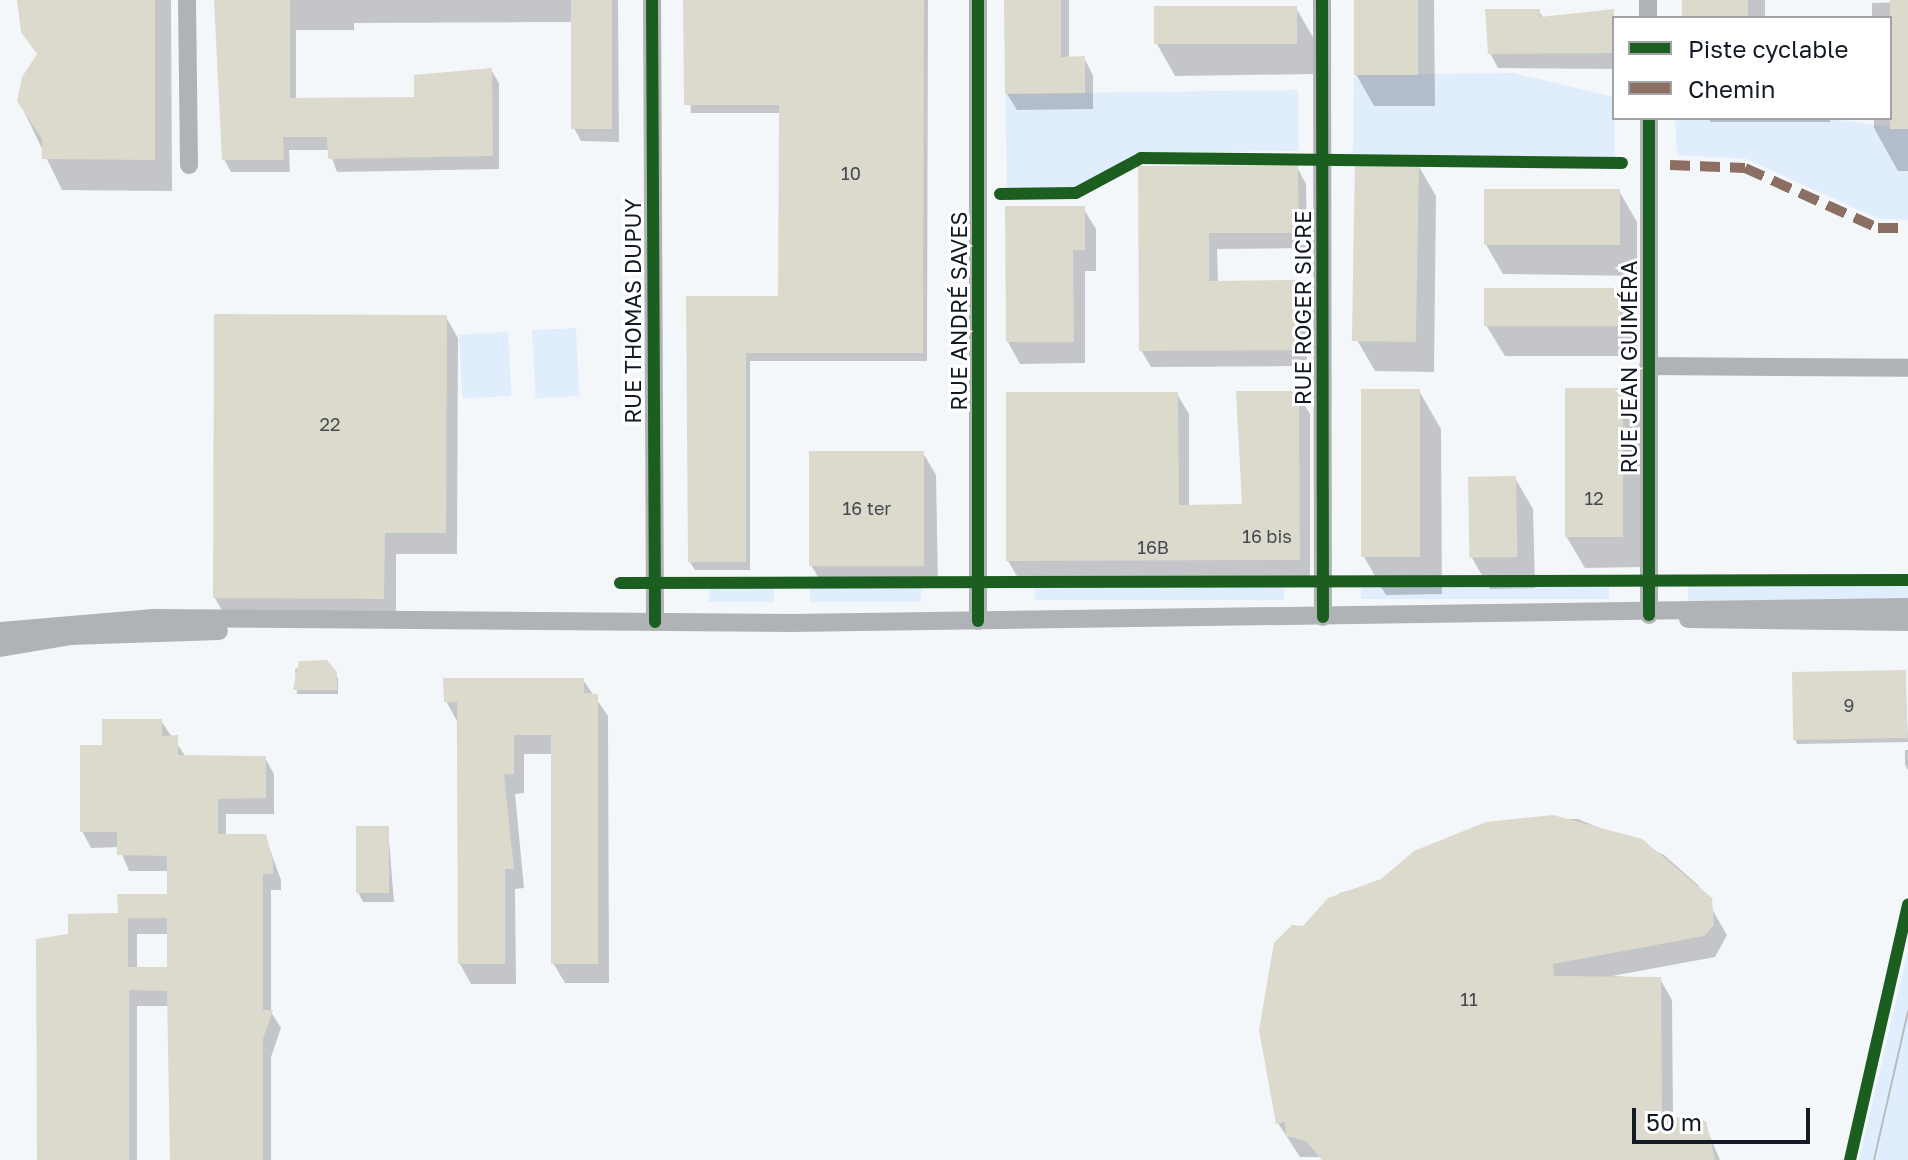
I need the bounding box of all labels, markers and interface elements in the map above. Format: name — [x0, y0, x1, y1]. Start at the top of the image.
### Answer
legend — [1612, 16, 1892, 120]
text: Piste cyclable — [1688, 34, 1848, 63]
text: Chemin — [1688, 74, 1775, 103]
house number: 10 — [841, 162, 861, 184]
street label: RUE THOMAS DUPUY — [620, 198, 646, 424]
street label: RUE ANDRÉ SAVES — [946, 211, 972, 411]
street label: RUE ROGER SICRE — [1290, 211, 1316, 405]
street label: RUE JEAN GUIMÉRA — [1616, 261, 1642, 473]
house number: 22 — [320, 413, 340, 435]
house number: 12 — [1584, 487, 1604, 509]
house number: 16 ter — [843, 497, 891, 519]
house number: 16 bis — [1242, 525, 1292, 547]
house number: 16B — [1137, 536, 1169, 558]
house number: 9 — [1844, 694, 1854, 716]
house number: 11 — [1460, 988, 1478, 1010]
scale bar — [1636, 1092, 1814, 1142]
text: 50 m — [1646, 1107, 1702, 1136]

